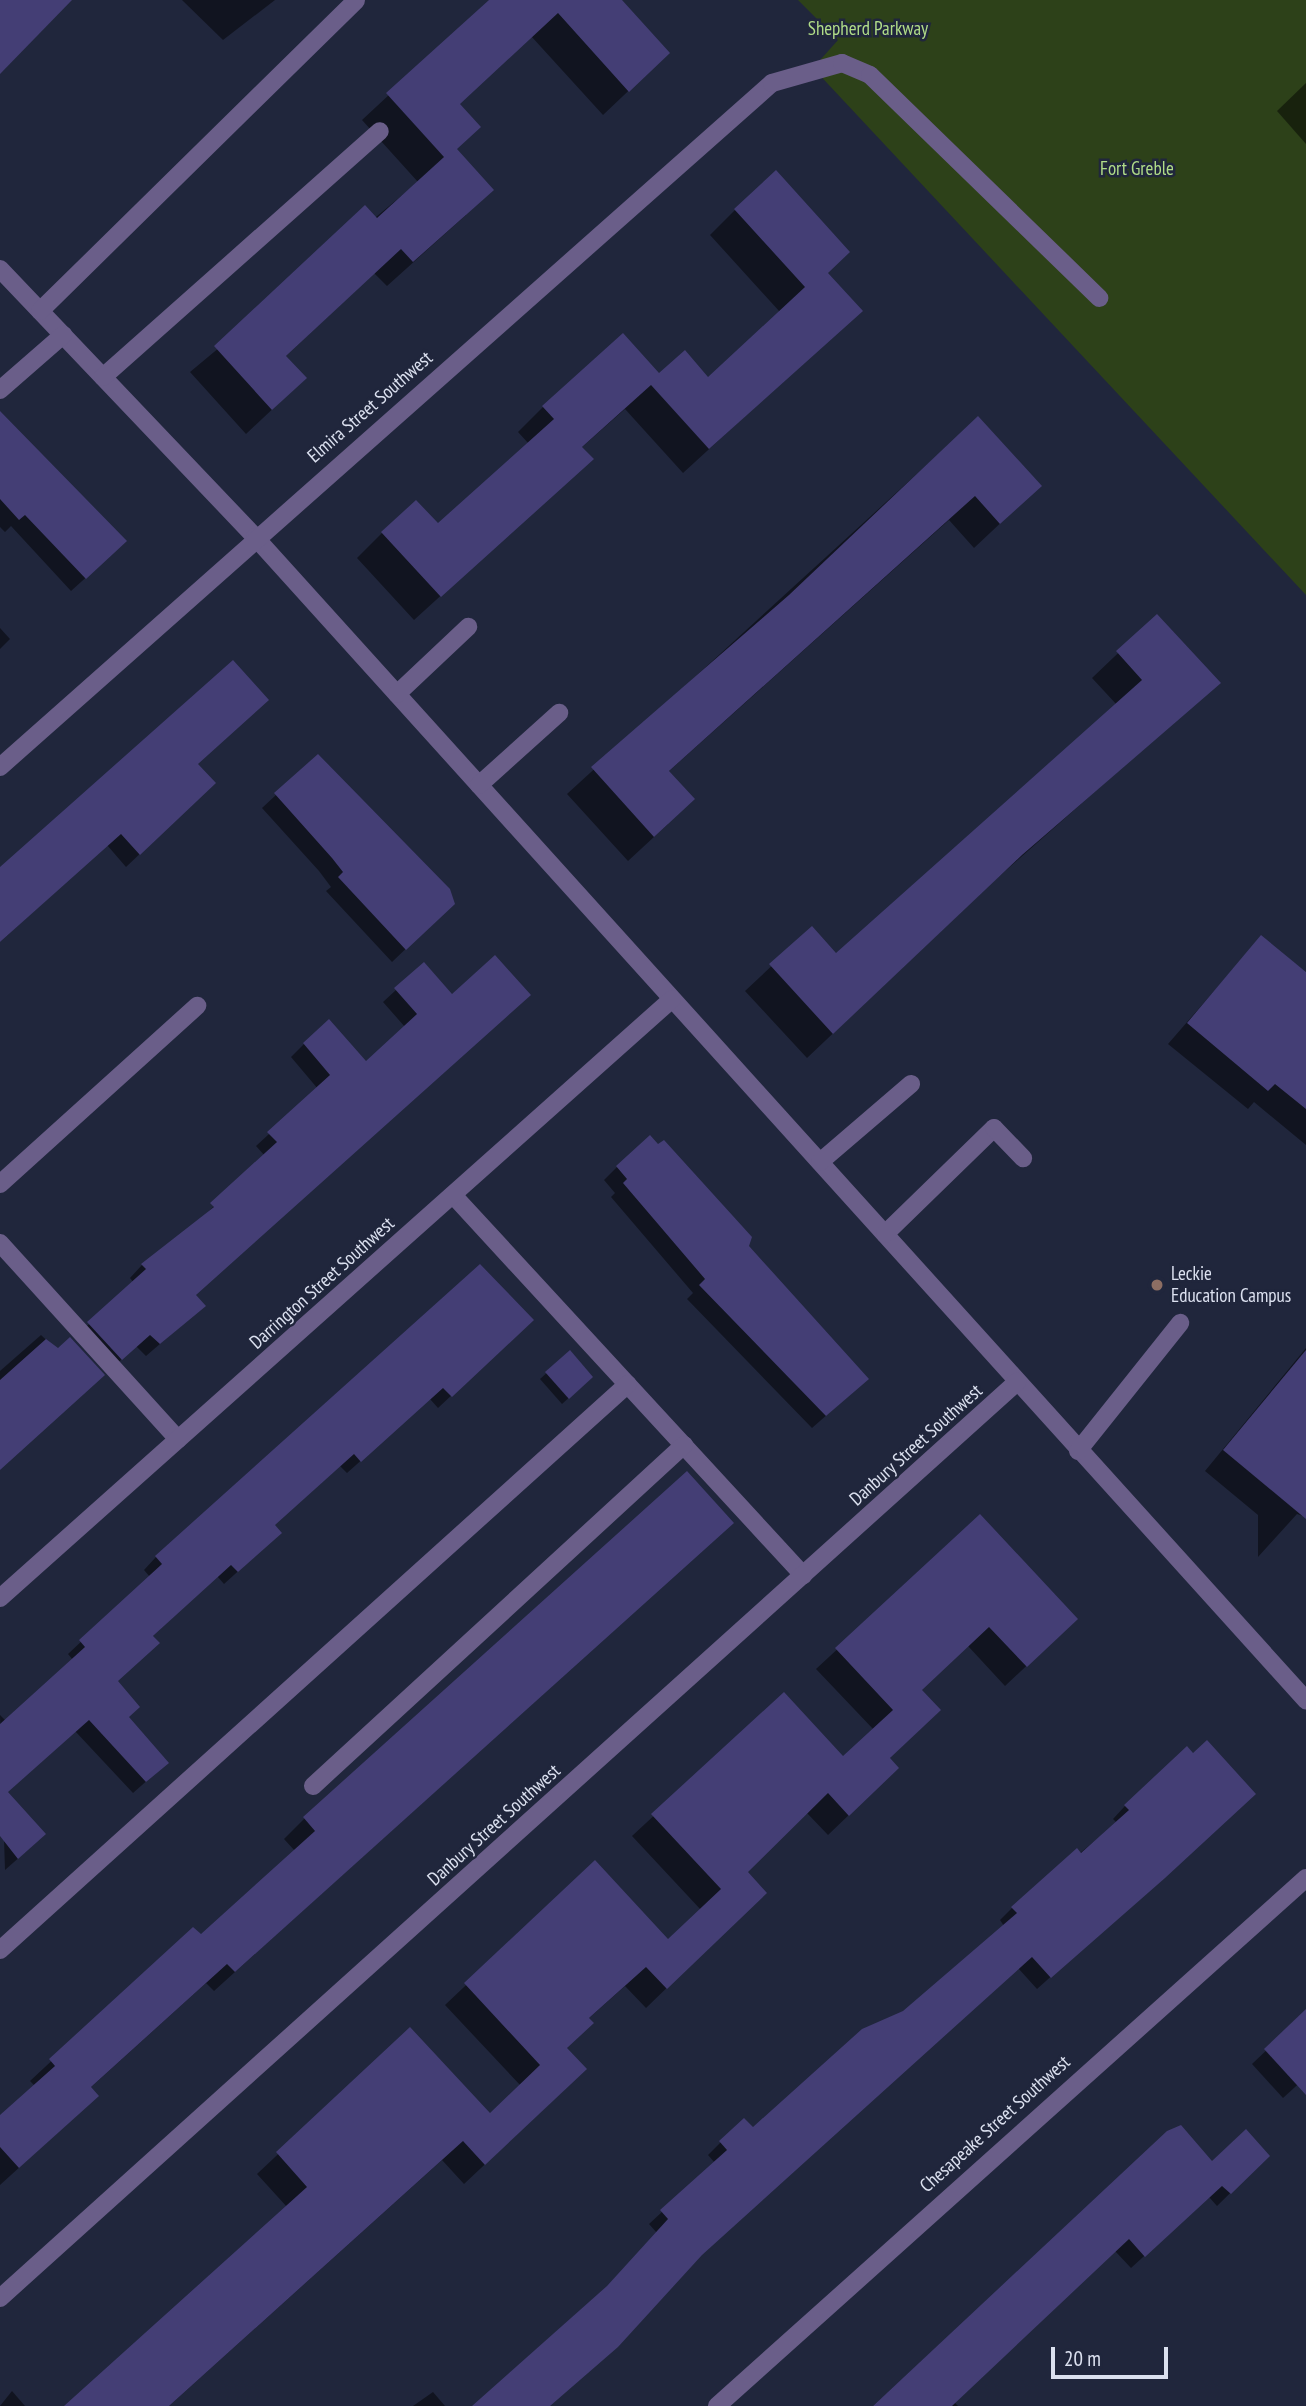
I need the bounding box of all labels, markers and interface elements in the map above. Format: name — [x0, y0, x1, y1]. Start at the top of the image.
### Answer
park label: Shepherd Parkway — [808, 18, 928, 40]
park label: Fort Greble — [1100, 158, 1174, 180]
street label: Elmira Street Southwest — [303, 347, 437, 467]
street label: Darrington Street Southwest — [245, 1212, 399, 1354]
place label: Leckie Education Campus — [1171, 1263, 1291, 1307]
marker: Leckie Education Campus — [1149, 1277, 1165, 1293]
street label: Danbury Street Southwest — [845, 1379, 987, 1511]
street label: Danbury Street Southwest — [423, 1759, 565, 1891]
street label: Chesapeake Street Southwest — [915, 2051, 1075, 2197]
scale bar — [1054, 2332, 1171, 2376]
text: 20 m — [1064, 2345, 1101, 2372]

